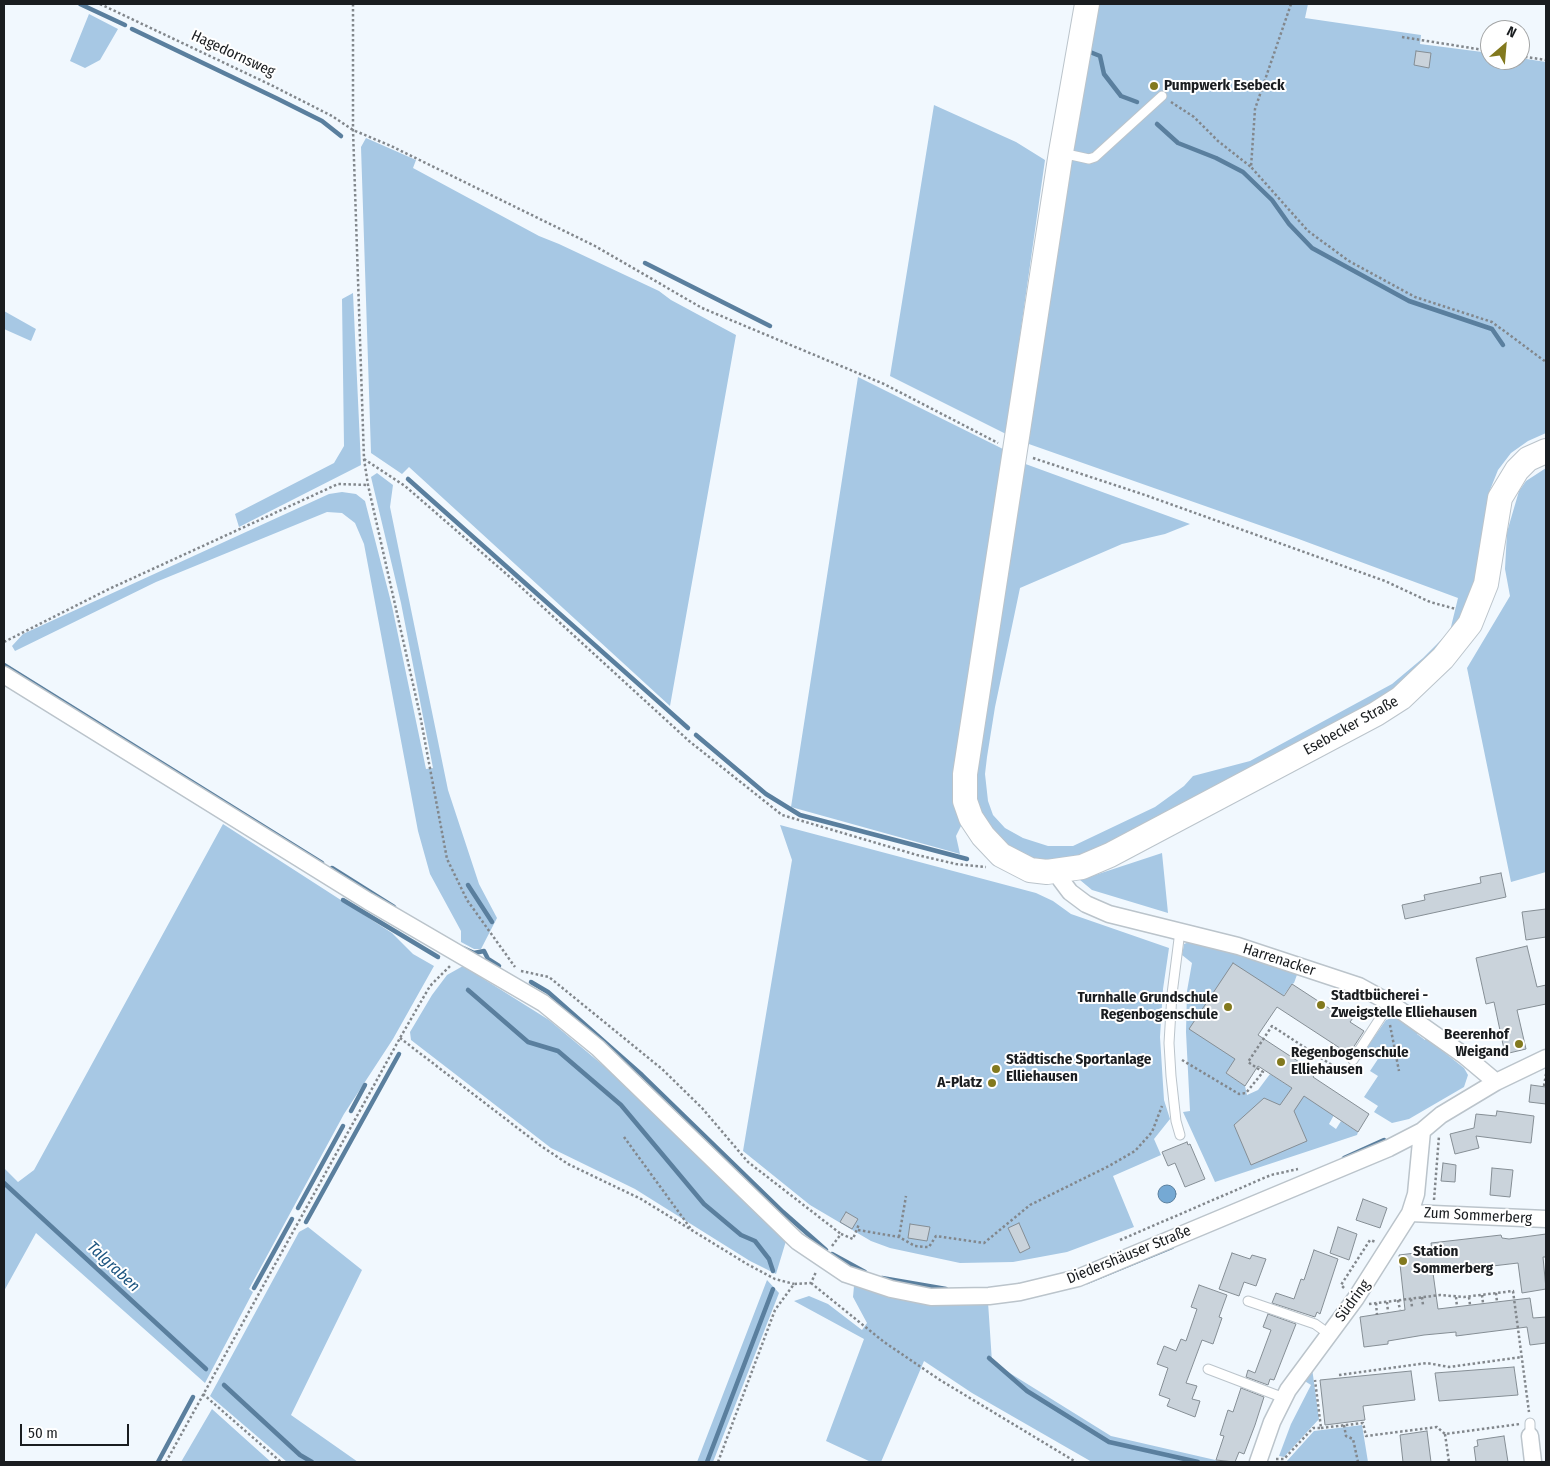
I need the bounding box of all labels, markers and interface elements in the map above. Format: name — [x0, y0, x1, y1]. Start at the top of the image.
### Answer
north arrow — [1480, 20, 1530, 70]
text: N — [1504, 23, 1519, 42]
street label: Hagedornsweg — [188, 27, 278, 81]
place label: Pumpwerk Esebeck — [1164, 77, 1285, 95]
marker: Pumpwerk Esebeck — [1148, 80, 1160, 92]
street label: Esebecker Straße — [1300, 693, 1402, 759]
street label: Harrenacker — [1241, 940, 1317, 980]
place label: Stadtbücherei - Zweigstelle Elliehausen — [1331, 987, 1477, 1022]
place label: Turnhalle Grundschule Regenbogenschule — [1078, 989, 1218, 1024]
marker: Stadtbücherei - Zweigstelle Elliehausen — [1315, 999, 1327, 1011]
marker: Turnhalle Grundschule Regenbogenschule — [1222, 1001, 1234, 1013]
place label: Beerenhof Weigand — [1444, 1026, 1509, 1061]
marker: Beerenhof Weigand — [1513, 1038, 1525, 1050]
place label: Regenbogenschule Elliehausen — [1291, 1044, 1409, 1079]
place label: Städtische Sportanlage Elliehausen — [1006, 1051, 1151, 1086]
marker: Regenbogenschule Elliehausen — [1275, 1056, 1287, 1068]
marker: Städtische Sportanlage Elliehausen — [990, 1063, 1002, 1075]
place label: A-Platz — [937, 1074, 982, 1092]
marker: A-Platz — [986, 1077, 998, 1089]
street label: Zum Sommerberg — [1424, 1204, 1532, 1228]
street label: Diedershäuser Straße — [1064, 1222, 1194, 1288]
water label: Talgraben — [83, 1238, 143, 1296]
place label: Station Sommerberg — [1413, 1243, 1493, 1278]
marker: Station Sommerberg — [1397, 1255, 1409, 1267]
street label: Südring — [1332, 1277, 1374, 1325]
scale bar — [22, 1414, 131, 1446]
text: 50 m — [28, 1424, 58, 1442]

